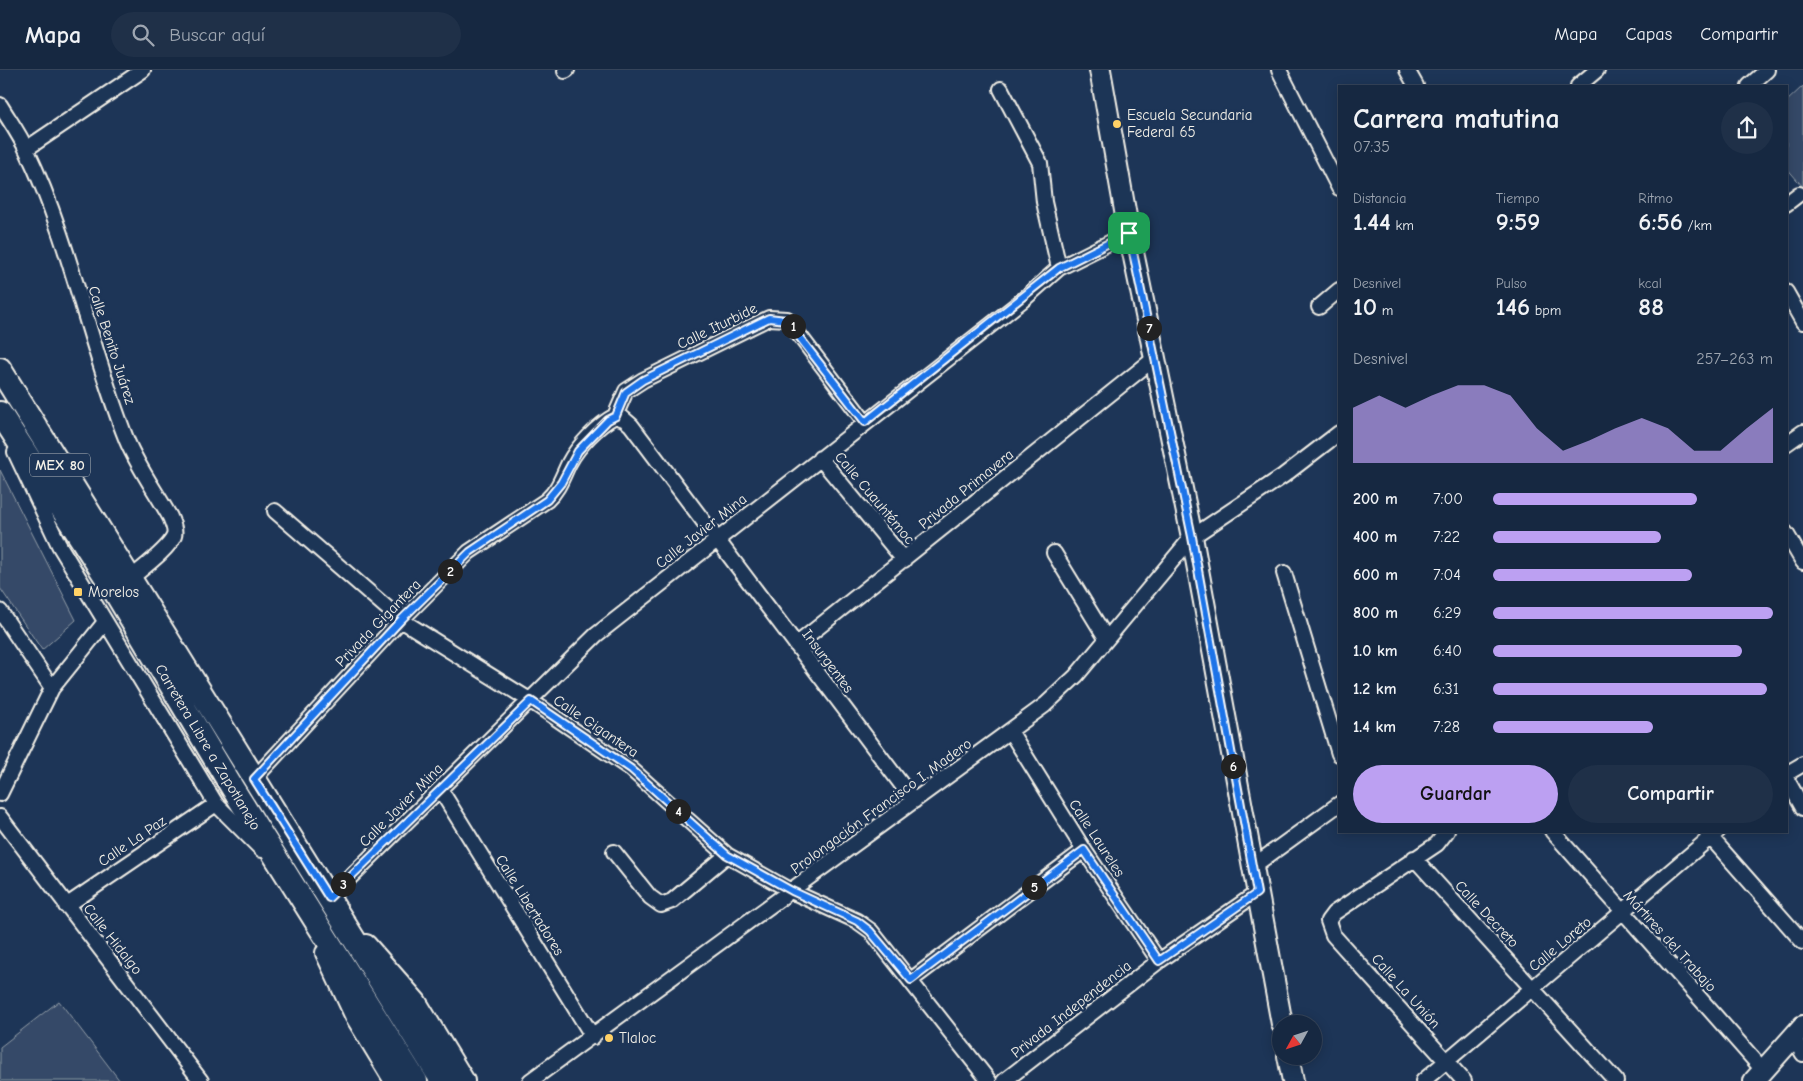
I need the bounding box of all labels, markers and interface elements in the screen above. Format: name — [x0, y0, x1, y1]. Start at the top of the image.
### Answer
search box — [111, 12, 461, 57]
text: Mapa — [25, 21, 81, 49]
icon: search — [129, 21, 157, 49]
text: Buscar aquí — [169, 24, 265, 46]
text: Mapa — [1554, 24, 1597, 45]
text: Capas — [1625, 24, 1672, 45]
text: Compartir — [1700, 24, 1778, 45]
button: share — [1721, 102, 1773, 154]
text: Carrera matutina — [1353, 103, 1560, 135]
place label: Escuela Secundaria Federal 65 — [1127, 106, 1252, 141]
marker: Escuela Secundaria Federal 65 — [1111, 118, 1123, 130]
text: 07:35 — [1353, 138, 1390, 156]
text: Distancia — [1353, 190, 1407, 207]
text: Tiempo — [1496, 190, 1540, 207]
text: Ritmo — [1638, 190, 1673, 207]
text: 1.44 — [1353, 207, 1391, 236]
text: 9:59 — [1496, 207, 1540, 236]
text: 6:56 — [1638, 207, 1683, 236]
pin — [1108, 212, 1150, 254]
text: km — [1391, 217, 1414, 234]
text: /km — [1683, 217, 1712, 234]
icon: arrive — [1115, 219, 1143, 247]
text: Desnivel — [1353, 275, 1401, 292]
text: Pulso — [1496, 275, 1527, 292]
text: kcal — [1638, 275, 1662, 292]
street label: Calle Benito Juárez — [84, 284, 140, 407]
text: 10 — [1353, 292, 1377, 321]
text: 146 — [1496, 292, 1530, 321]
text: 88 — [1638, 292, 1664, 321]
street label: Calle Iturbide — [674, 299, 760, 353]
text: m — [1377, 302, 1393, 319]
text: bpm — [1530, 302, 1561, 319]
pin: 1 — [780, 314, 806, 338]
pin: 7 — [1136, 316, 1162, 340]
text: 1 — [791, 318, 796, 335]
text: 7 — [1146, 320, 1153, 337]
text: Desnivel — [1353, 350, 1408, 368]
text: 257–263 m — [1696, 350, 1773, 368]
street label: Privada Primavera — [915, 445, 1017, 533]
street label: Calle Cuauhtémoc — [831, 448, 919, 548]
road number: MEX 80 — [30, 454, 90, 476]
street label: Calle Javier Mina — [652, 490, 750, 572]
text: 200 m — [1353, 490, 1398, 508]
text: 7:00 — [1433, 490, 1463, 508]
text: 400 m — [1353, 528, 1397, 546]
text: 7:22 — [1433, 528, 1460, 546]
pin: 2 — [438, 558, 462, 584]
text: 2 — [447, 563, 454, 580]
text: 600 m — [1353, 566, 1398, 584]
text: 7:04 — [1433, 566, 1461, 584]
street label: Privada Gigantera — [332, 575, 424, 671]
place label: Morelos — [88, 583, 139, 601]
marker: Morelos — [72, 586, 84, 598]
text: 800 m — [1353, 604, 1398, 622]
text: 6:29 — [1433, 604, 1461, 622]
street label: Insurgentes — [798, 626, 858, 696]
text: 1.0 km — [1353, 642, 1398, 660]
text: 6:40 — [1433, 642, 1462, 660]
street label: Carretera Libre a Zapotlanejo — [151, 661, 265, 833]
text: 1.2 km — [1353, 680, 1396, 698]
text: 6:31 — [1433, 680, 1459, 698]
street label: Calle Gigantera — [550, 691, 642, 761]
text: 1.4 km — [1353, 718, 1396, 736]
text: 7:28 — [1433, 718, 1460, 736]
street label: Prolongación Francisco I. Madero — [787, 734, 975, 878]
pin: 6 — [1220, 754, 1246, 778]
text: 6 — [1230, 758, 1237, 775]
street label: Calle Javier Mina — [355, 759, 447, 851]
button: Guardar — [1353, 765, 1558, 823]
button: Compartir — [1568, 765, 1773, 823]
street label: Calle Laureles — [1065, 796, 1129, 880]
pin: 4 — [666, 798, 690, 824]
text: 4 — [675, 803, 682, 820]
street label: Calle La Paz — [95, 811, 170, 870]
street label: Calle Libertadores — [492, 851, 568, 959]
pin: 3 — [330, 872, 356, 896]
pin: 5 — [1022, 874, 1046, 900]
text: 3 — [340, 876, 347, 893]
street label: Calle Decreto — [1451, 877, 1523, 951]
text: 5 — [1031, 879, 1038, 896]
street label: Mártires del Trabajo — [1620, 886, 1720, 996]
street label: Calle Hidalgo — [80, 900, 146, 978]
street label: Calle Loreto — [1525, 913, 1595, 975]
street label: Calle La Unión — [1368, 950, 1444, 1032]
street label: Privada Independencia — [1007, 956, 1135, 1062]
north arrow — [1272, 1015, 1322, 1065]
map controls — [1272, 1015, 1322, 1065]
place label: Tlaloc — [619, 1029, 656, 1047]
marker: Tlaloc — [603, 1032, 615, 1044]

